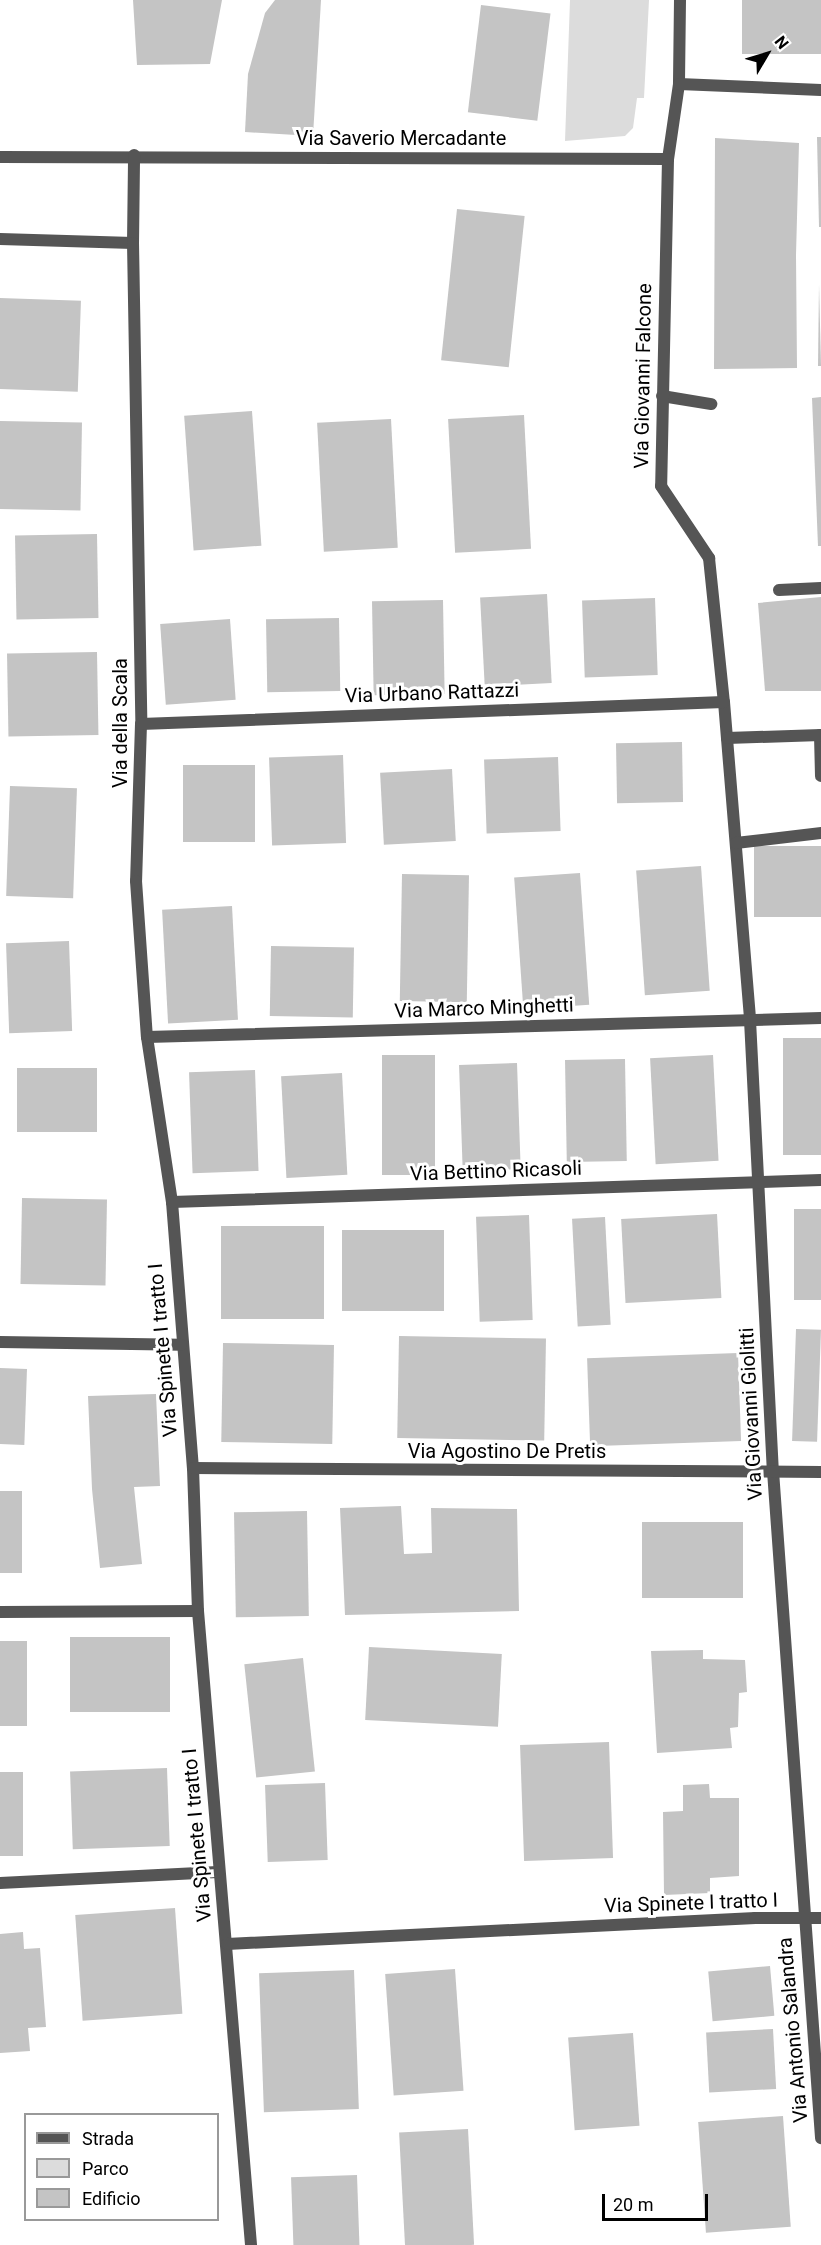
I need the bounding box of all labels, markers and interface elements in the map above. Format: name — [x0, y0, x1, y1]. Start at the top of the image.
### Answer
north arrow — [737, 24, 797, 84]
text: N — [771, 32, 793, 53]
street label: Via Saverio Mercadante — [296, 126, 506, 150]
street label: Via Giovanni Falcone — [629, 283, 657, 469]
street label: Via della Scala — [108, 658, 132, 788]
street label: Via Urbano Rattazzi — [344, 678, 520, 708]
street label: Via Marco Minghetti — [394, 993, 574, 1023]
street label: Via Bettino Ricasoli — [410, 1156, 582, 1186]
street label: Via Spinete I tratto I — [143, 1262, 183, 1438]
street label: Via Giovanni Giolitti — [734, 1327, 768, 1501]
street label: Via Agostino De Pretis — [408, 1439, 606, 1463]
street label: Via Spinete I tratto I — [177, 1747, 217, 1923]
street label: Via Spinete I tratto I — [604, 1888, 778, 1918]
street label: Via Antonio Salandra — [773, 1936, 813, 2124]
legend — [24, 2113, 219, 2221]
text: Strada — [82, 2128, 134, 2149]
text: Parco — [82, 2158, 129, 2179]
scale bar — [605, 2182, 712, 2220]
text: Edificio — [82, 2188, 141, 2209]
text: 20 m — [613, 2194, 653, 2215]

